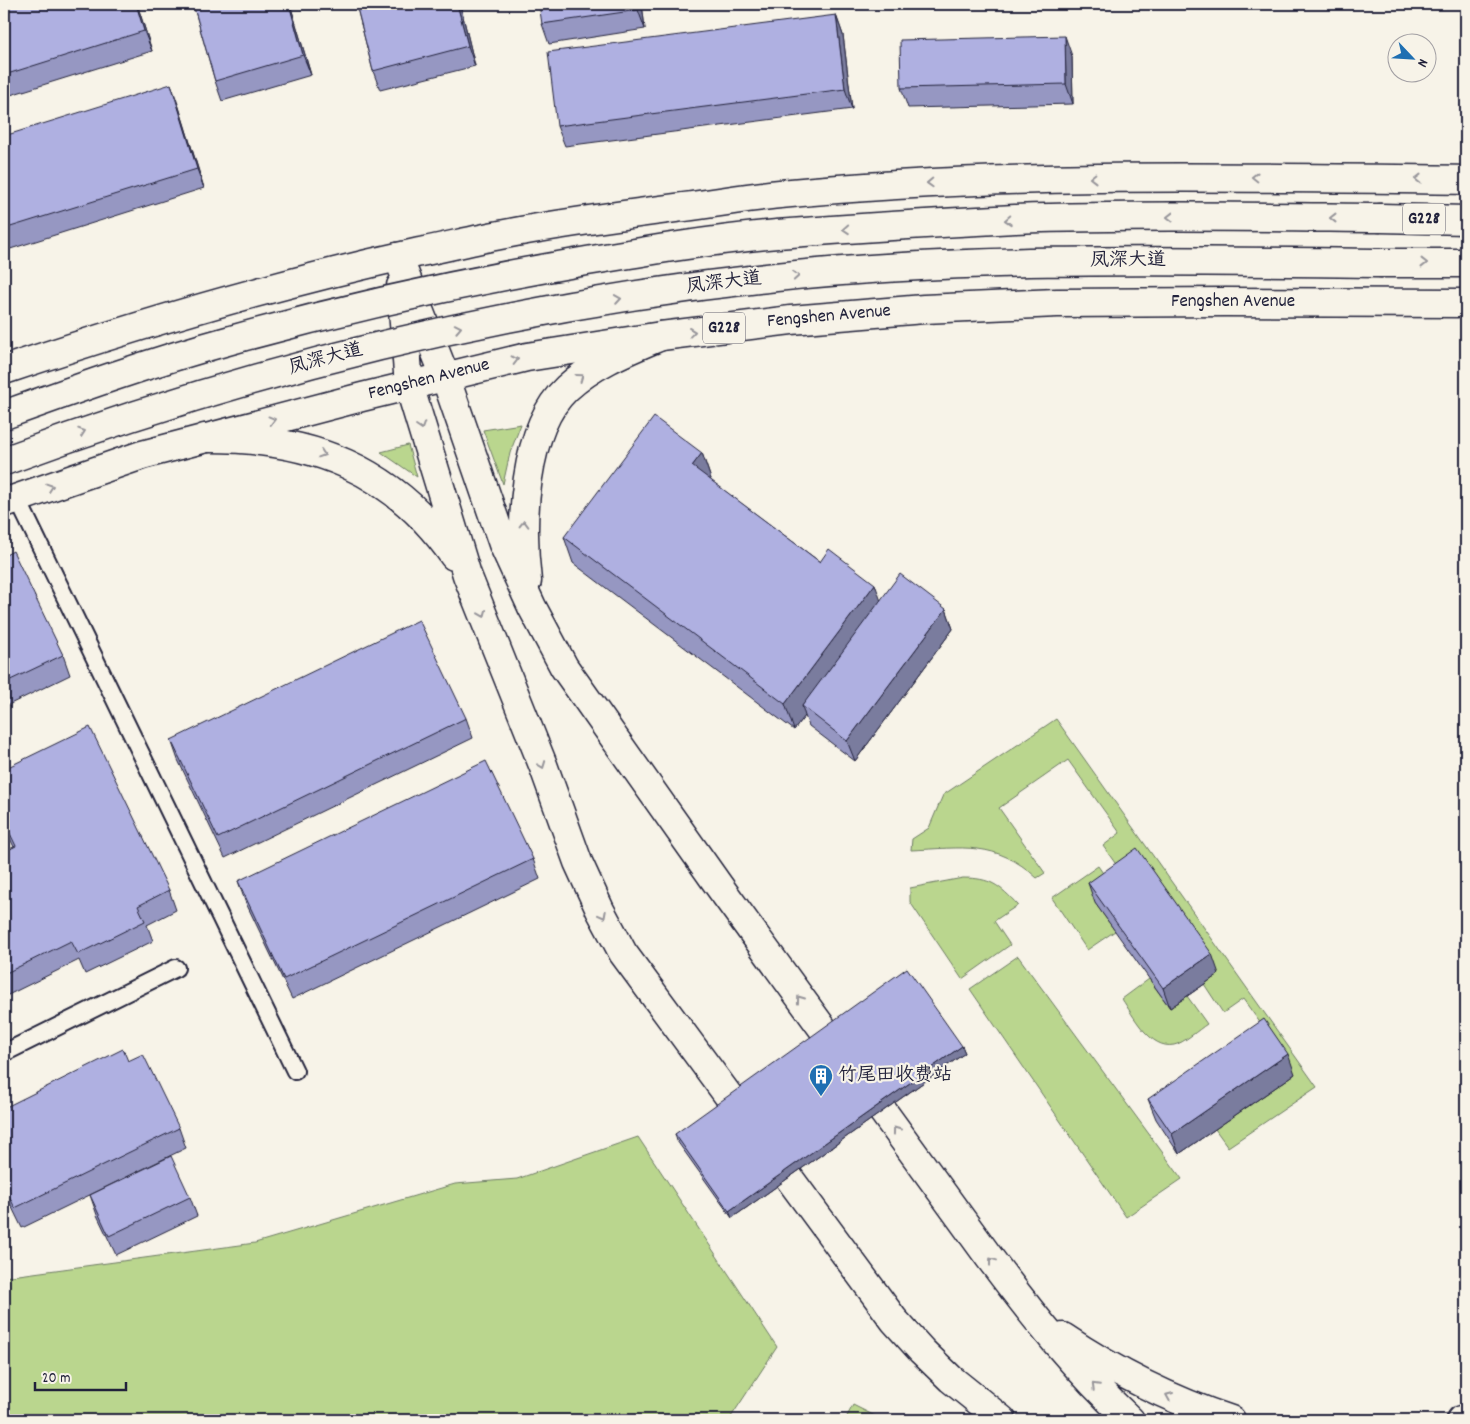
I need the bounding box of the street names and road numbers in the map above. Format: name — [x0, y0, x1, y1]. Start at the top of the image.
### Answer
road number: G228 — [1403, 203, 1445, 234]
street label: 凤深大道 — [1090, 248, 1166, 275]
street label: 凤深大道 — [685, 266, 763, 302]
street label: Fengshen Avenue — [1171, 289, 1295, 316]
street label: Fengshen Avenue — [766, 298, 892, 336]
road number: G228 — [703, 312, 745, 343]
street label: 凤深大道 — [286, 337, 366, 383]
street label: Fengshen Avenue — [366, 352, 492, 408]

